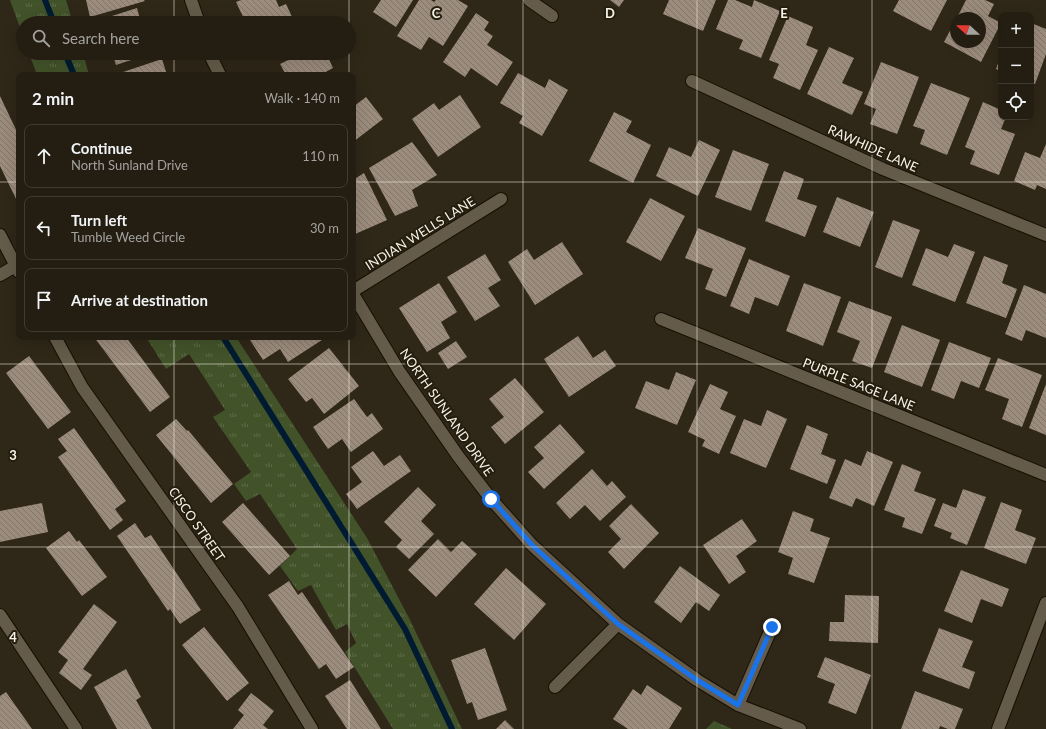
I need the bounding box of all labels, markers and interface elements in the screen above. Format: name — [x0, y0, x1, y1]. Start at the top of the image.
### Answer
text: C — [432, 5, 441, 21]
text: D — [605, 5, 615, 21]
text: E — [780, 5, 788, 21]
north arrow — [950, 12, 986, 48]
map controls — [998, 12, 1034, 120]
button: + — [998, 12, 1034, 48]
search box — [16, 16, 356, 60]
icon: search — [30, 27, 52, 49]
text: Search here — [62, 29, 139, 47]
button: − — [998, 48, 1034, 84]
button: locate — [998, 84, 1034, 120]
text: 2 min — [32, 88, 74, 109]
text: Walk · 140 m — [264, 90, 340, 106]
street label: RAWHIDE LANE — [825, 121, 921, 175]
text: Continue — [71, 139, 132, 157]
icon: ahead — [33, 145, 55, 167]
text: 110 m — [302, 148, 339, 164]
text: North Sunland Drive — [71, 157, 188, 173]
street label: INDIAN WELLS LANE — [362, 193, 478, 273]
text: Turn left — [71, 211, 127, 229]
icon: left — [33, 217, 55, 239]
text: 30 m — [310, 220, 339, 236]
text: Tumble Weed Circle — [71, 229, 185, 245]
icon: arrive — [33, 289, 55, 311]
text: Arrive at destination — [71, 291, 208, 309]
street label: NORTH SUNLAND DRIVE — [397, 345, 497, 479]
street label: PURPLE SAGE LANE — [801, 354, 917, 414]
text: 3 — [9, 447, 17, 463]
street label: CISCO STREET — [165, 484, 229, 565]
route start — [482, 490, 500, 508]
route end — [763, 618, 781, 636]
text: 4 — [9, 629, 17, 645]

